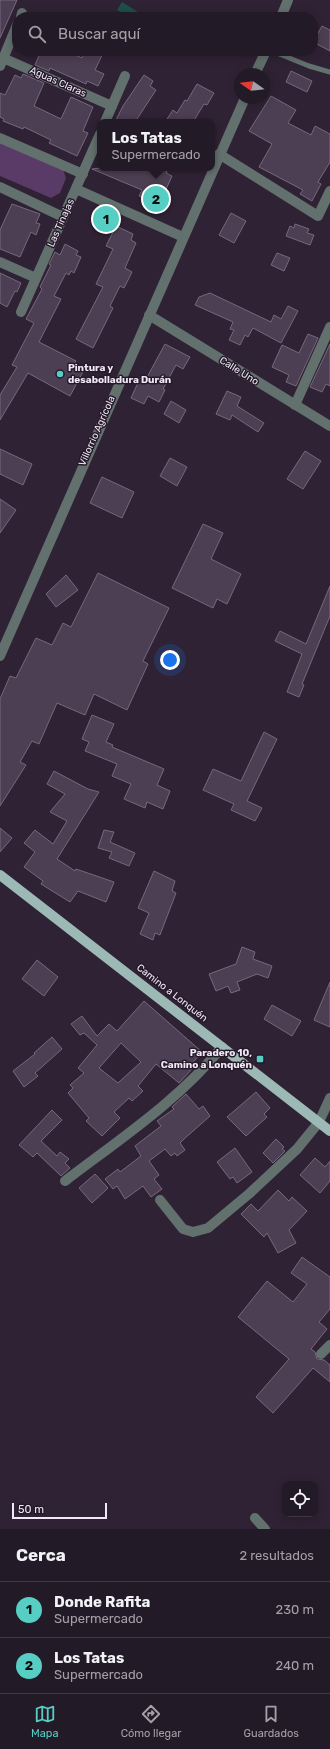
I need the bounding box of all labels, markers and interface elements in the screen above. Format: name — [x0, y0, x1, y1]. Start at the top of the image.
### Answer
search box — [12, 12, 318, 56]
icon: search — [26, 23, 48, 45]
text: Buscar aquí — [58, 25, 140, 43]
street label: Aguas Claras — [28, 64, 88, 100]
north arrow — [234, 68, 270, 104]
popup — [97, 119, 215, 171]
text: Los Tatas — [111, 129, 182, 147]
text: Supermercado — [111, 147, 201, 162]
pin: 2 — [143, 184, 169, 214]
street label: Las Tinajas — [45, 197, 77, 249]
pin: 1 — [93, 204, 119, 234]
street label: Calle Uno — [217, 354, 261, 388]
place label: Pintura y desabolladura Durán — [68, 362, 171, 386]
marker: Pintura y desabolladura Durán — [55, 369, 65, 379]
street label: Villorrio Agrícola — [76, 394, 118, 468]
your location — [160, 650, 180, 670]
street label: Camino a Lonquén — [134, 962, 210, 1024]
place label: Paradero 10, Camino a Lonquén — [161, 1047, 252, 1071]
marker: Paradero 10, Camino a Lonquén — [255, 1054, 265, 1064]
map controls — [282, 1481, 318, 1517]
button: locate — [282, 1481, 318, 1517]
scale bar — [12, 1501, 107, 1520]
text: 50 m — [18, 1503, 44, 1516]
text: Cerca — [16, 1545, 66, 1565]
text: 2 resultados — [239, 1548, 314, 1563]
text: Donde Rafita — [54, 1593, 150, 1611]
text: 1 — [26, 1602, 32, 1617]
text: 230 m — [276, 1602, 314, 1617]
text: Supermercado — [54, 1611, 143, 1626]
text: Los Tatas — [54, 1649, 124, 1667]
text: 2 — [25, 1658, 33, 1673]
text: 240 m — [275, 1658, 314, 1673]
text: Supermercado — [54, 1667, 143, 1682]
tab: Mapa — [31, 1703, 59, 1740]
tab: Cómo llegar — [121, 1703, 181, 1740]
tab: Guardados — [244, 1703, 299, 1740]

